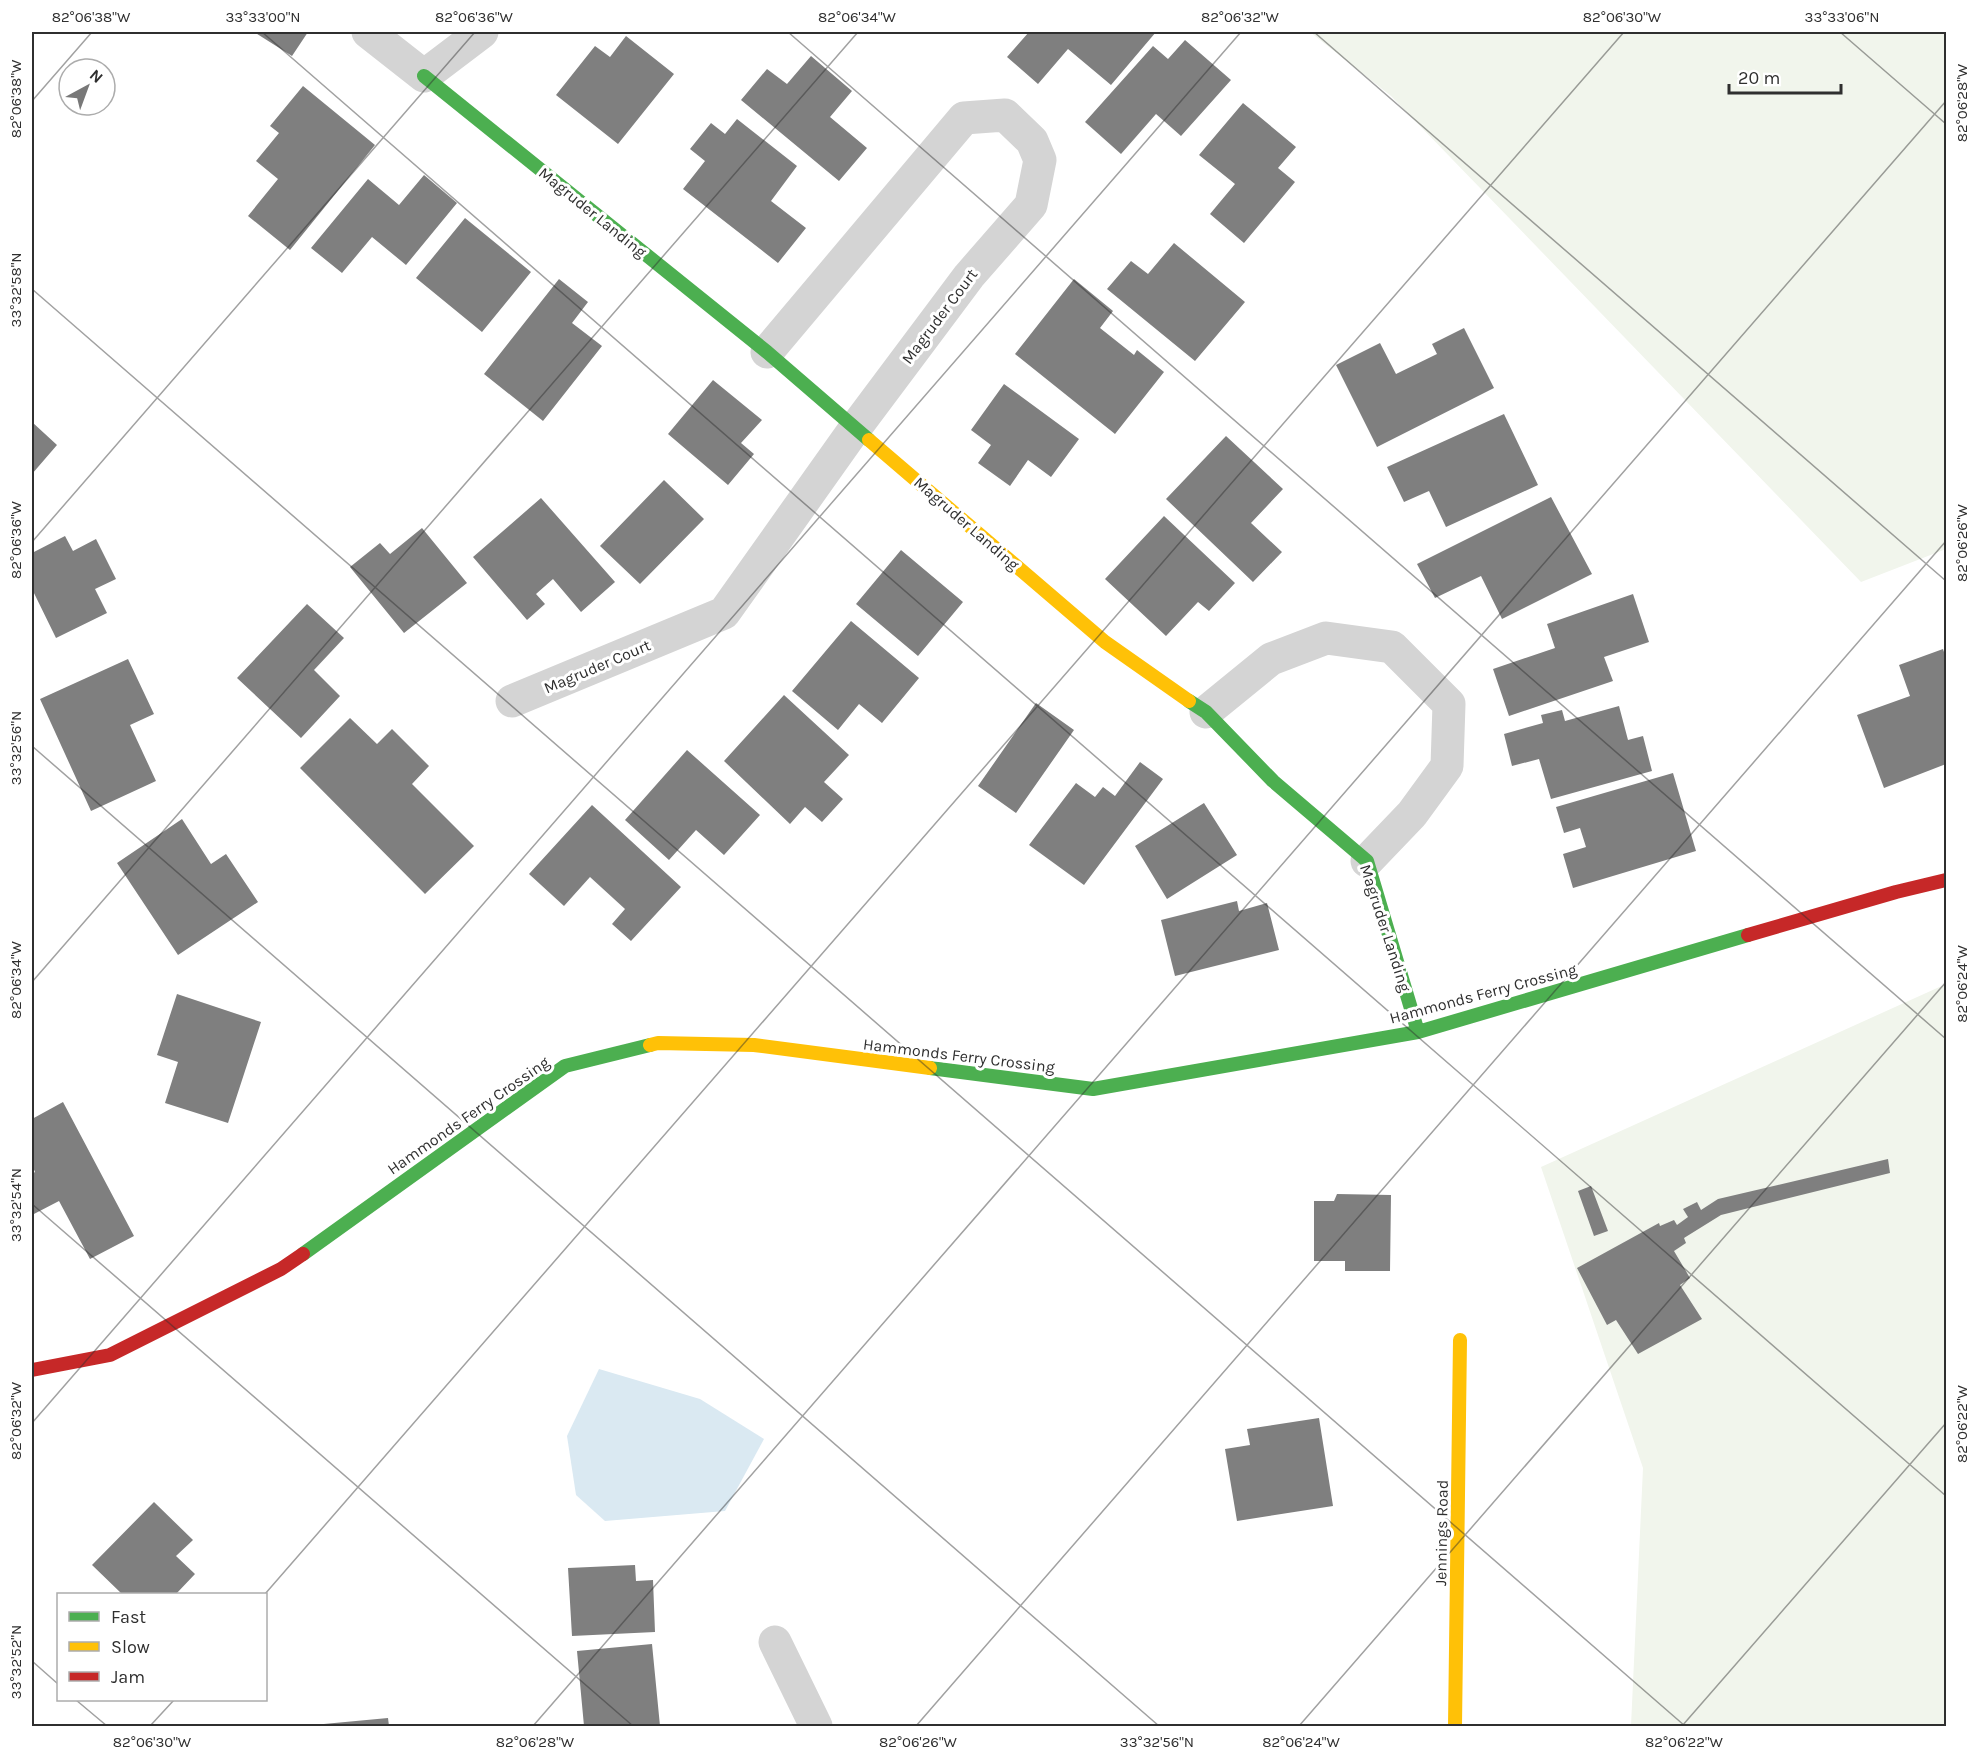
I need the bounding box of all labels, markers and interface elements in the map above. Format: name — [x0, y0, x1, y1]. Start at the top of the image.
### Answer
text: 82°06'38"W — [52, 8, 131, 26]
text: 33°33'00"N — [225, 8, 301, 26]
text: 82°06'36"W — [435, 8, 514, 26]
text: 82°06'34"W — [818, 8, 896, 26]
text: 82°06'32"W — [1201, 8, 1280, 26]
text: 82°06'30"W — [1583, 8, 1662, 26]
text: 33°33'06"N — [1805, 8, 1879, 26]
north arrow — [57, 57, 117, 117]
scale bar — [1729, 57, 1842, 95]
text: 82°06'38"W — [7, 59, 25, 138]
text: 82°06'28"W — [1953, 63, 1971, 142]
text: N — [86, 65, 107, 87]
text: 20 m — [1738, 67, 1780, 89]
street label: Magruder Landing — [535, 163, 650, 262]
text: 33°32'58"N — [7, 253, 25, 327]
street label: Magruder Court — [897, 265, 981, 368]
street label: Magruder Landing — [910, 473, 1023, 574]
text: 82°06'36"W — [7, 500, 25, 579]
text: 82°06'26"W — [1953, 504, 1971, 582]
street label: Magruder Court — [541, 635, 653, 698]
text: 33°32'56"N — [7, 711, 25, 785]
street label: Magruder Landing — [1356, 862, 1415, 994]
text: 82°06'34"W — [7, 941, 25, 1019]
text: 82°06'24"W — [1953, 945, 1971, 1023]
street label: Hammonds Ferry Crossing — [1387, 959, 1579, 1028]
street label: Hammonds Ferry Crossing — [862, 1034, 1056, 1077]
street label: Hammonds Ferry Crossing — [384, 1052, 553, 1179]
text: 33°32'54"N — [7, 1168, 25, 1242]
text: 82°06'32"W — [7, 1381, 25, 1460]
text: 82°06'22"W — [1953, 1384, 1971, 1463]
street label: Jennings Road — [1431, 1480, 1452, 1586]
legend — [57, 1593, 267, 1701]
text: Fast — [111, 1606, 146, 1628]
text: 33°32'52"N — [7, 1625, 25, 1699]
text: Slow — [111, 1636, 150, 1658]
text: Jam — [111, 1666, 145, 1688]
text: 82°06'30"W — [113, 1733, 192, 1751]
text: 82°06'28"W — [496, 1733, 575, 1751]
text: 82°06'26"W — [879, 1733, 957, 1751]
text: 33°32'56"N — [1120, 1733, 1194, 1751]
text: 82°06'24"W — [1262, 1733, 1340, 1751]
text: 82°06'22"W — [1645, 1733, 1724, 1751]

